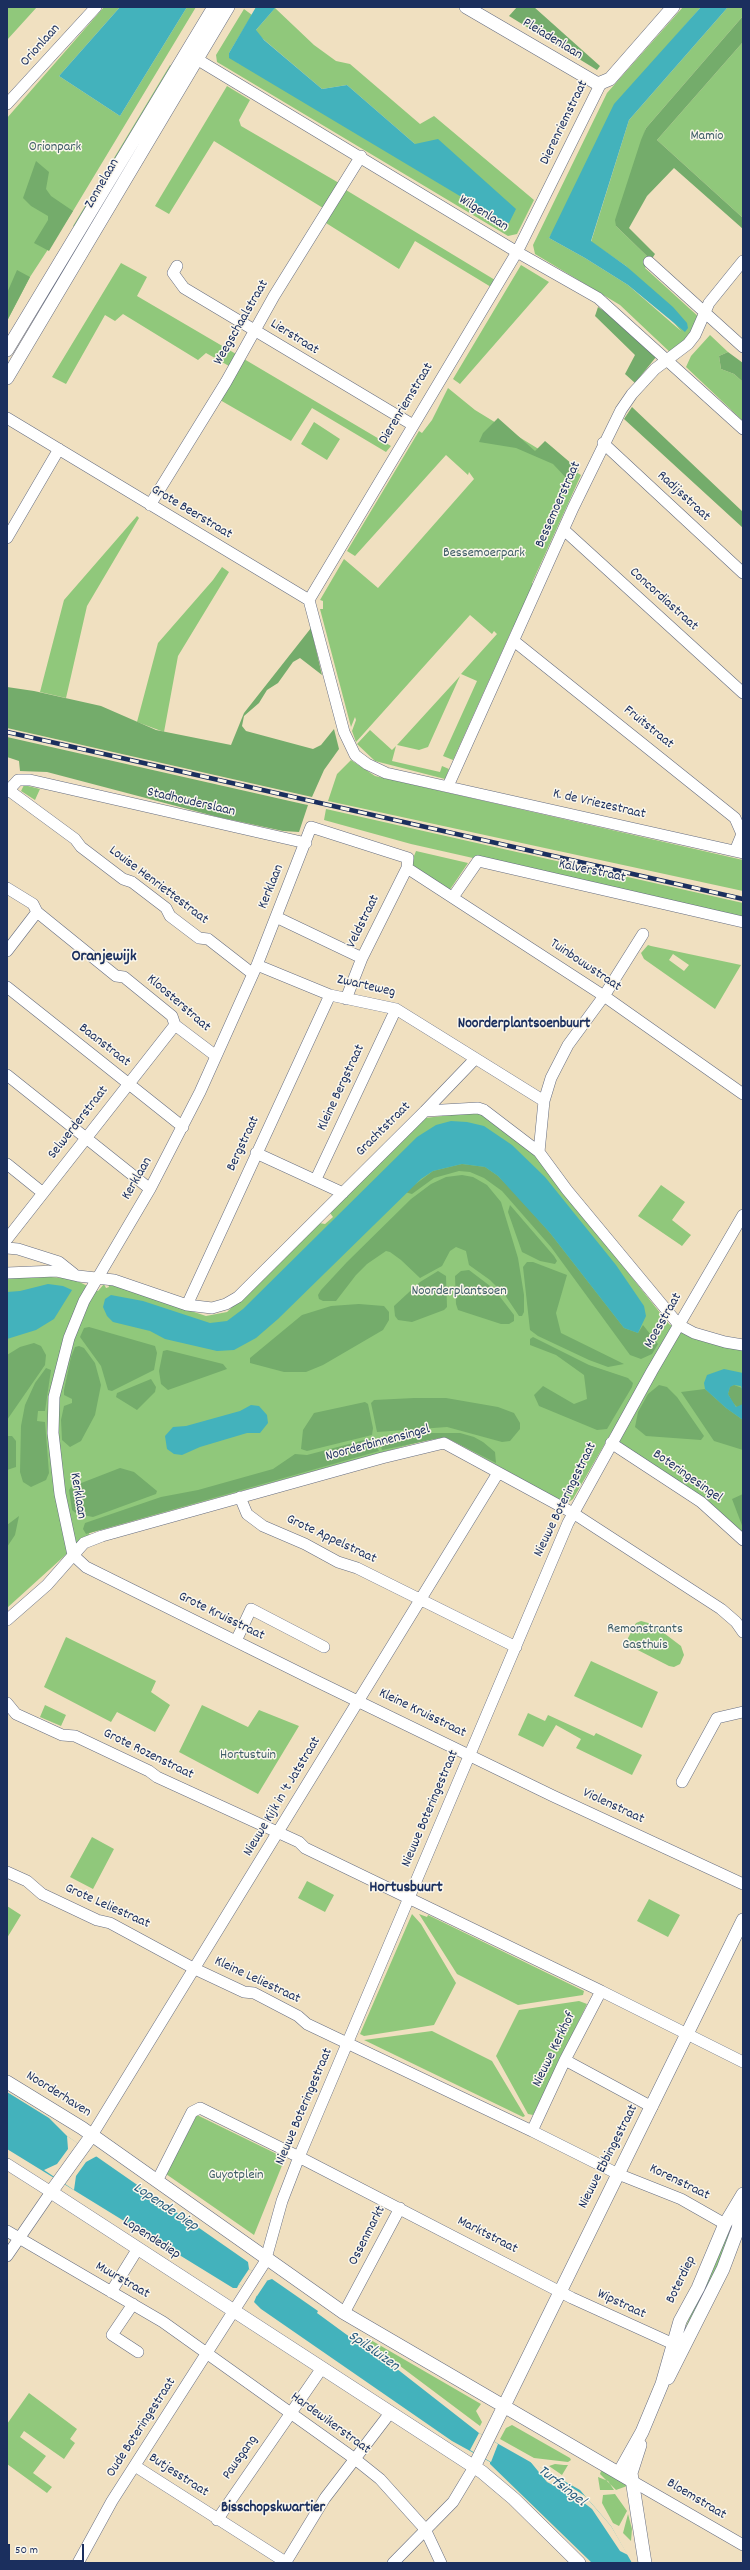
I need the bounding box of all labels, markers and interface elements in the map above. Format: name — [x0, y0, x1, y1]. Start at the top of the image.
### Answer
street label: Pleiadenlaan — [519, 16, 585, 64]
street label: Orionlaan — [18, 21, 64, 71]
street label: Dierenriemstraat — [537, 78, 593, 168]
park label: Mamio — [690, 129, 724, 145]
park label: Orionpark — [29, 140, 81, 156]
street label: Zonnelaan — [82, 156, 124, 212]
street label: Wilgenlaan — [455, 192, 511, 236]
street label: Weegschaalstraat — [211, 277, 273, 369]
street label: Lierstraat — [267, 317, 321, 359]
street label: Dierenriemstraat — [376, 360, 438, 448]
street label: Bessemoerstraat — [533, 459, 585, 551]
street label: Radijsstraat — [653, 468, 713, 526]
street label: Grote Beerstraat — [147, 482, 235, 544]
park label: Bessemoerpark — [443, 546, 525, 562]
street label: Concordiastraat — [625, 565, 701, 635]
street label: Fruitstraat — [619, 703, 677, 753]
street label: Stadhouderslaan — [145, 785, 237, 821]
street label: K. de Vriezestraat — [551, 786, 647, 824]
street label: Louise Henriettestraat — [105, 843, 211, 929]
street label: Kalverstraat — [557, 857, 627, 887]
street label: Kerklaan — [256, 862, 288, 912]
street label: Veldstraat — [344, 893, 384, 951]
street label: Tuinbouwstraat — [546, 936, 624, 996]
district label: Oranjewijk — [71, 948, 137, 968]
street label: Kloosterstraat — [143, 972, 213, 1036]
street label: Zwarteweg — [335, 972, 397, 1002]
district label: Noorderplantsoenbuurt — [458, 1016, 590, 1034]
street label: Baanstraat — [75, 1021, 133, 1071]
street label: Kleine Bergstraat — [315, 1042, 369, 1134]
street label: Selwerderstraat — [45, 1083, 113, 1163]
street label: Grachtstraat — [353, 1099, 415, 1161]
street label: Bergstraat — [224, 1114, 264, 1174]
street label: Kerklaan — [119, 1155, 157, 1203]
park label: Noorderplantsoen — [411, 1284, 507, 1300]
street label: Moesstraat — [641, 1290, 687, 1352]
street label: Noorderbinnensingel — [324, 1422, 432, 1466]
street label: Nieuwe Boteringestraat — [531, 1440, 601, 1560]
street label: Boteringesingel — [649, 1447, 725, 1507]
street label: Kerklaan — [65, 1472, 89, 1520]
street label: Grote Appelstraat — [283, 1512, 379, 1568]
street label: Grote Kruisstraat — [175, 1589, 267, 1645]
park label: Remonstrants Gasthuis — [607, 1622, 683, 1654]
street label: Kleine Kruisstraat — [376, 1686, 468, 1742]
street label: Grote Rozenstraat — [100, 1726, 196, 1784]
street label: Nieuwe Kijk in 't Jatstraat — [241, 1734, 325, 1860]
park label: Hortustuin — [220, 1748, 276, 1764]
street label: Nieuwe Boteringestraat — [399, 1748, 463, 1870]
street label: Violenstraat — [580, 1785, 646, 1829]
district label: Hortusbuurt — [369, 1879, 443, 1899]
street label: Grote Leliestraat — [62, 1881, 152, 1933]
street label: Kleine Leliestraat — [211, 1954, 303, 2008]
street label: Nieuwe Kerkhof — [530, 2010, 580, 2090]
street label: Nieuwe Boteringestraat — [273, 2046, 337, 2168]
street label: Noorderhaven — [22, 2068, 94, 2122]
street label: Nieuwe Ebbingestraat — [576, 2102, 642, 2212]
street label: Korenstraat — [646, 2161, 712, 2205]
park label: Guyotplein — [208, 2168, 264, 2184]
water label: Lopende Diep — [129, 2180, 201, 2236]
street label: Ossenmarkt — [346, 2203, 390, 2269]
street label: Lopendediep — [119, 2214, 183, 2264]
street label: Marktstraat — [454, 2214, 520, 2258]
street label: Boterdiep — [663, 2253, 701, 2307]
street label: Muurstraat — [92, 2259, 152, 2303]
street label: Wipstraat — [594, 2286, 648, 2324]
water label: Spilsluizen — [344, 2328, 402, 2376]
street label: Oude Boteringestraat — [104, 2375, 180, 2481]
street label: Hardewikerstraat — [287, 2389, 373, 2459]
street label: Pausgang — [220, 2433, 262, 2483]
street label: Butjesstraat — [145, 2450, 211, 2502]
water label: Turfsingel — [533, 2463, 589, 2511]
street label: Bloemstraat — [663, 2476, 729, 2524]
district label: Bisschopskwartier — [221, 2500, 325, 2518]
scale bar — [10, 2536, 86, 2562]
text: 50 m — [15, 2542, 38, 2559]

